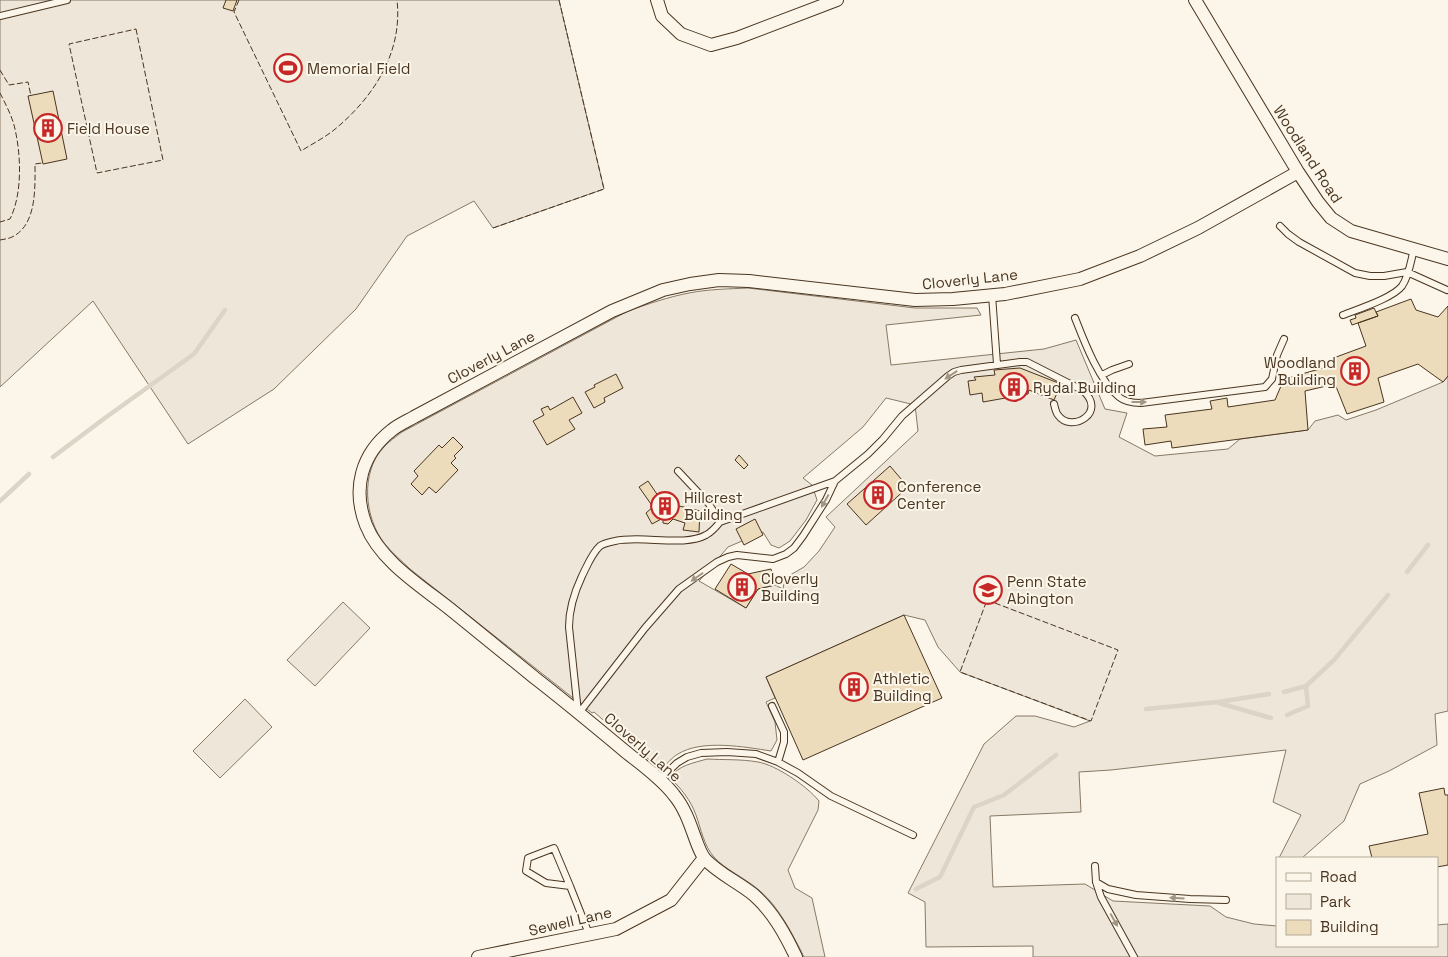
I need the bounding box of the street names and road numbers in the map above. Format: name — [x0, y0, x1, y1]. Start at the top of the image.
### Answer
street label: Woodland Road — [1269, 101, 1347, 207]
street label: Cloverly Lane — [921, 265, 1019, 293]
street label: Cloverly Lane — [444, 326, 538, 388]
street label: Cloverly Lane — [600, 708, 686, 786]
street label: Sewell Lane — [527, 902, 614, 940]

